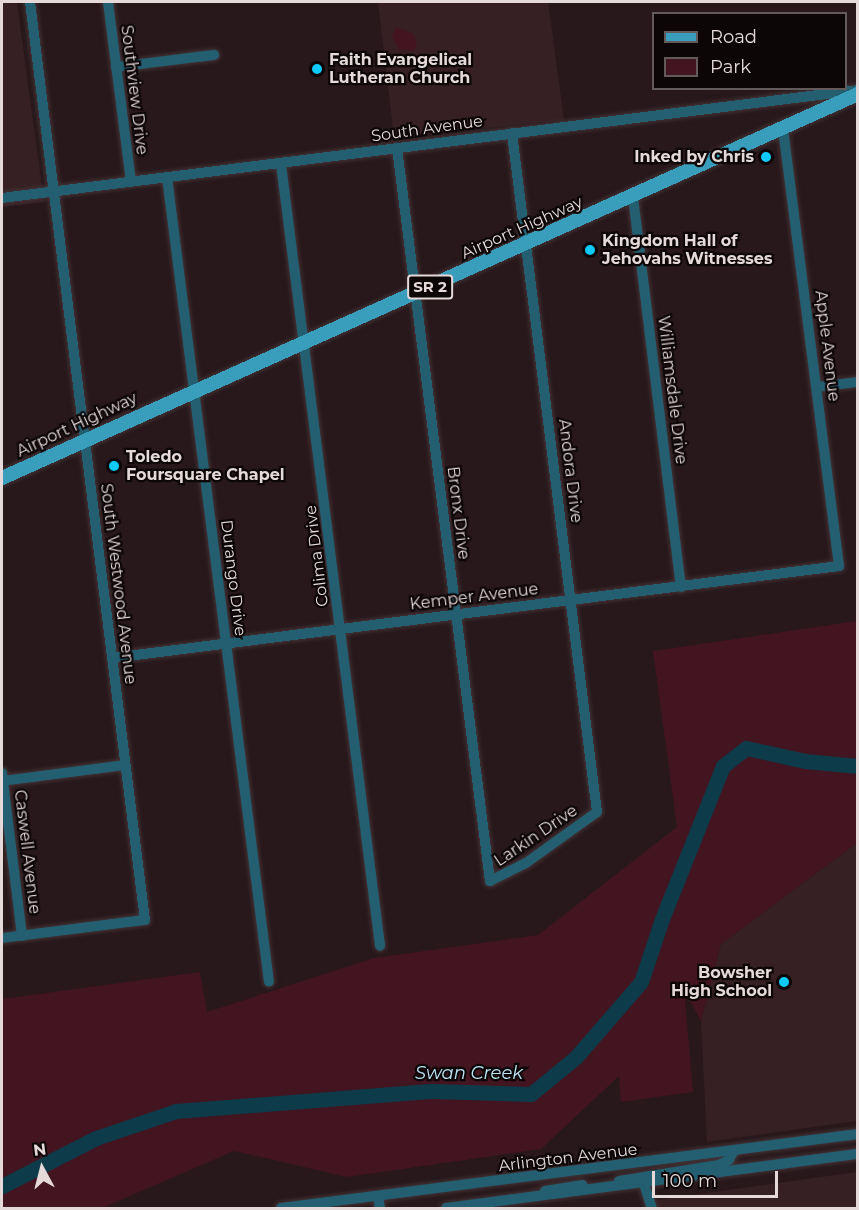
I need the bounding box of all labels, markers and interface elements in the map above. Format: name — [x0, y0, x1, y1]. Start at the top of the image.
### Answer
legend — [652, 12, 847, 90]
street label: Southview Drive — [117, 24, 151, 156]
text: Road — [710, 26, 757, 48]
place label: Faith Evangelical Lutheran Church — [329, 50, 472, 88]
text: Park — [710, 56, 751, 78]
marker: Faith Evangelical Lutheran Church — [310, 62, 324, 76]
street label: South Avenue — [370, 112, 484, 146]
place label: Inked by Chris — [634, 147, 754, 167]
marker: Inked by Chris — [759, 150, 773, 164]
street label: Airport Highway — [458, 193, 586, 263]
place label: Kingdom Hall of Jehovahs Witnesses — [602, 231, 772, 269]
marker: Kingdom Hall of Jehovahs Witnesses — [583, 243, 597, 257]
road number: SR 2 — [406, 275, 454, 299]
street label: Apple Avenue — [811, 289, 843, 403]
street label: Williamsdale Drive — [653, 315, 691, 465]
street label: Airport Highway — [14, 389, 140, 461]
street label: Andora Drive — [554, 418, 586, 524]
place label: Toledo Foursquare Chapel — [126, 447, 285, 485]
marker: Toledo Foursquare Chapel — [107, 459, 121, 473]
street label: Bronx Drive — [443, 465, 473, 561]
street label: South Westwood Avenue — [96, 483, 140, 685]
street label: Colima Drive — [301, 504, 333, 608]
street label: Durango Drive — [216, 519, 250, 637]
street label: Kemper Avenue — [409, 580, 539, 614]
street label: Caswell Avenue — [10, 789, 44, 915]
street label: Larkin Drive — [491, 801, 581, 871]
place label: Bowsher High School — [671, 963, 772, 1001]
marker: Bowsher High School — [777, 975, 791, 989]
water label: Swan Creek — [415, 1062, 523, 1084]
north arrow — [12, 1138, 72, 1198]
text: N — [32, 1139, 47, 1160]
street label: Arlington Avenue — [497, 1140, 639, 1176]
scale bar — [655, 1159, 781, 1197]
text: 100 m — [663, 1170, 717, 1192]

